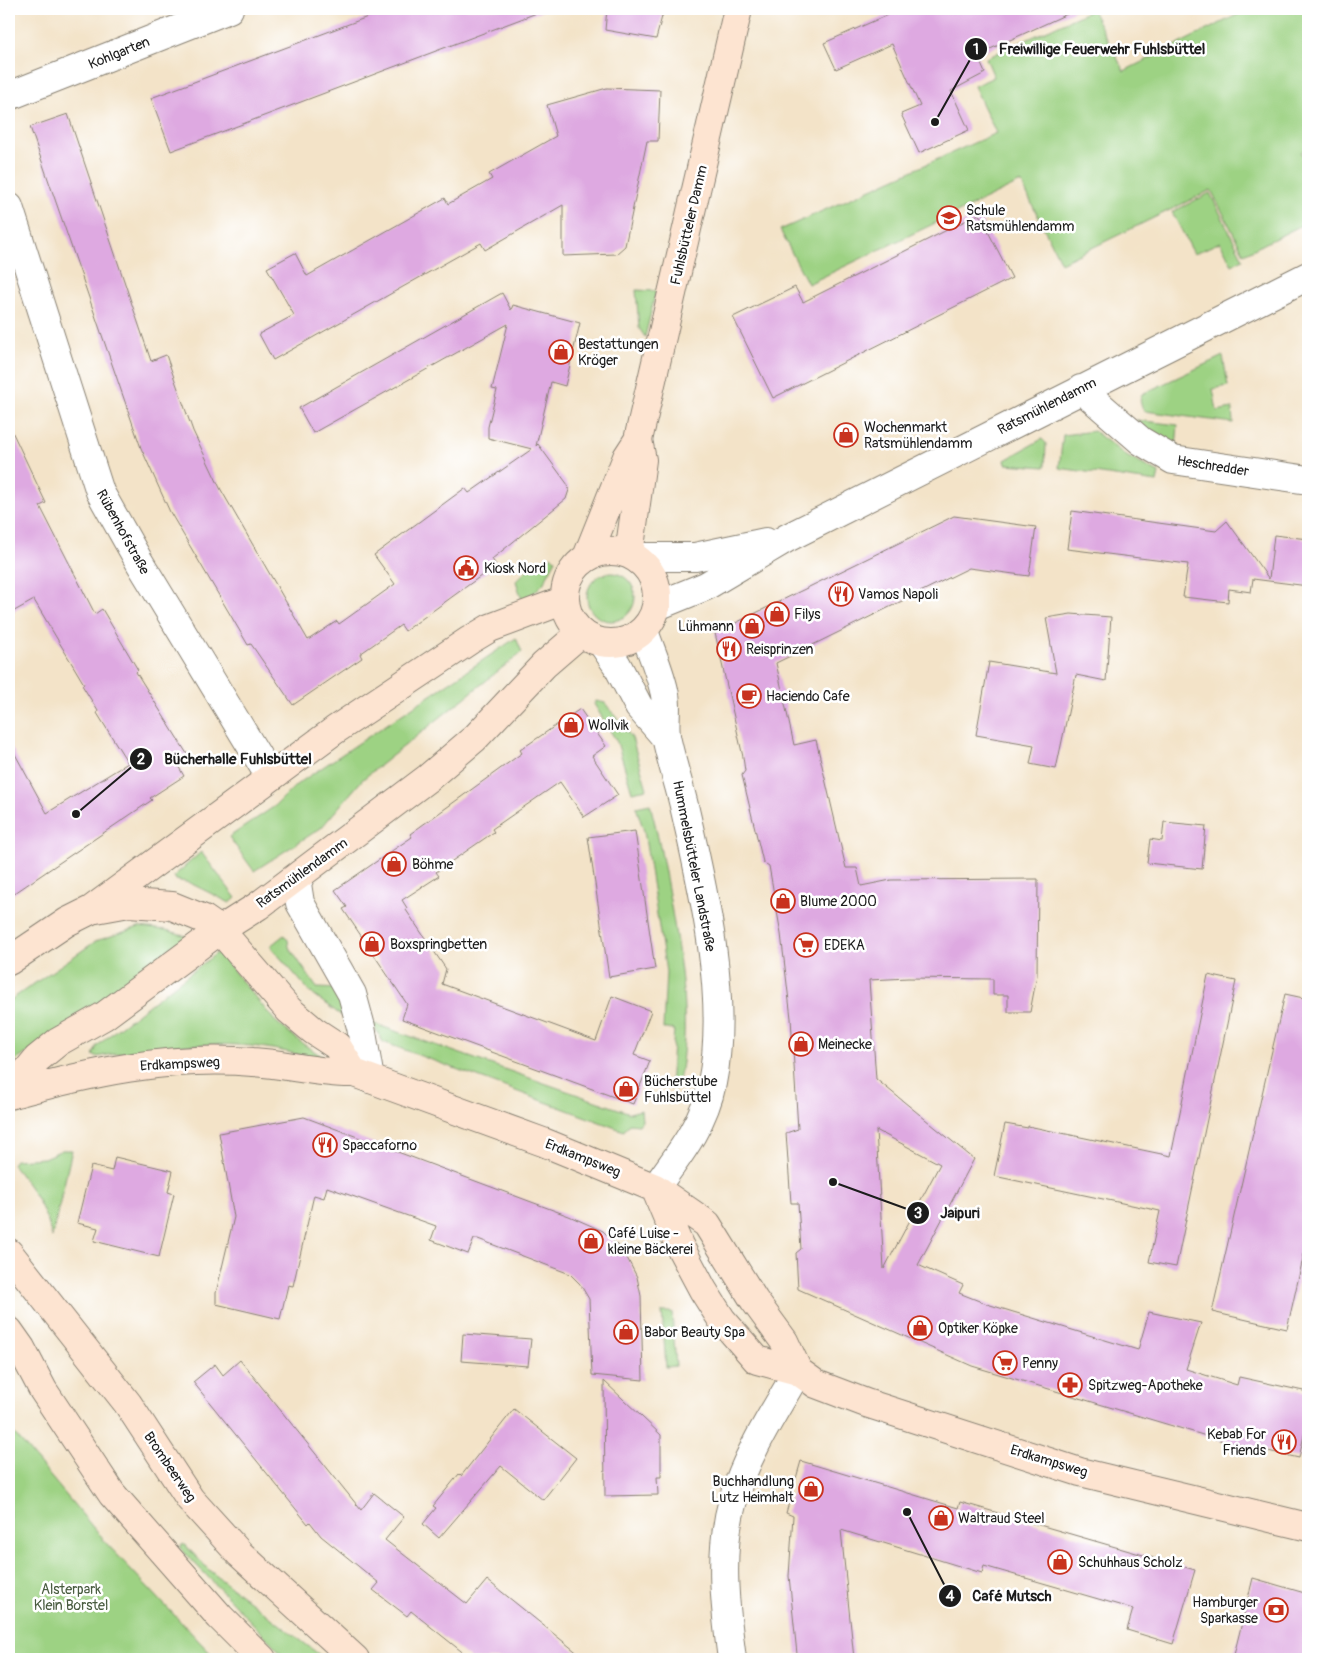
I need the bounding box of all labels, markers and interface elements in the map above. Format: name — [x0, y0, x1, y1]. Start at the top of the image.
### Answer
street label: Kohlgarten — [86, 33, 152, 73]
callout: Freiwillige Feuerwehr Fuhlsbüttel — [963, 34, 1215, 64]
text: 1 — [973, 40, 979, 59]
text: Freiwillige Feuerwehr Fuhlsbüttel — [999, 40, 1205, 59]
street label: Fuhlsbütteler Damm — [667, 163, 711, 287]
place label: Schule Ratsmühlendamm — [966, 202, 1074, 235]
school or university icon: Schule Ratsmühlendamm — [936, 205, 962, 231]
place label: Bestattungen Kröger — [578, 336, 659, 369]
shop icon: Bestattungen Kröger — [548, 339, 574, 365]
street label: Ratsmühlendamm — [995, 374, 1099, 438]
place label: Wochenmarkt Ratsmühlendamm — [864, 419, 972, 452]
shop icon: Wochenmarkt Ratsmühlendamm — [833, 422, 859, 448]
street label: Heschredder — [1176, 452, 1250, 480]
street label: Rübenhofstraße — [93, 487, 153, 578]
public building icon: Kiosk Nord — [453, 555, 479, 581]
place label: Kiosk Nord — [484, 560, 546, 577]
restaurant icon: Vamos Napoli — [828, 581, 854, 607]
place label: Vamos Napoli — [858, 586, 939, 603]
shop icon: Filys — [764, 601, 790, 627]
place label: Filys — [794, 606, 821, 623]
shop icon: Lühmann — [739, 613, 765, 639]
place label: Lühmann — [678, 618, 734, 635]
restaurant icon: Reisprinzen — [716, 636, 742, 662]
place label: Reisprinzen — [746, 641, 814, 658]
cafe icon: Haciendo Cafe — [736, 683, 762, 709]
place label: Haciendo Cafe — [766, 688, 850, 705]
shop icon: Wollvik — [558, 712, 584, 738]
place label: Wollvik — [588, 717, 629, 734]
callout: Bücherhalle Fuhlsbüttel — [129, 744, 321, 774]
text: 2 — [137, 750, 145, 769]
text: Bücherhalle Fuhlsbüttel — [164, 750, 312, 769]
street label: Hummelsbütteler Landstraße — [669, 779, 719, 953]
street label: Ratsmühlendamm — [253, 834, 351, 912]
shop icon: Böhme — [381, 851, 407, 877]
place label: Böhme — [412, 856, 454, 873]
shop icon: Blume 2000 — [770, 888, 796, 914]
place label: Blume 2000 — [800, 893, 877, 910]
shop icon: Boxspringbetten — [359, 931, 385, 957]
supermarket icon: EDEKA — [793, 932, 819, 958]
place label: Boxspringbetten — [390, 936, 487, 953]
place label: EDEKA — [824, 937, 865, 954]
shop icon: Meinecke — [788, 1031, 814, 1057]
place label: Meinecke — [818, 1036, 872, 1053]
street label: Erdkampsweg — [140, 1053, 220, 1075]
place label: Bücherstube Fuhlsbüttel — [644, 1073, 718, 1106]
shop icon: Bücherstube Fuhlsbüttel — [613, 1076, 639, 1102]
restaurant icon: Spaccaforno — [312, 1132, 338, 1158]
street label: Erdkampsweg — [543, 1135, 623, 1181]
place label: Spaccaforno — [342, 1137, 418, 1154]
callout: Jaipuri — [905, 1198, 990, 1228]
text: 3 — [914, 1204, 922, 1223]
text: Jaipuri — [940, 1204, 980, 1223]
place label: Café Luise - kleine Bäckerei — [608, 1225, 693, 1258]
shop icon: Café Luise - kleine Bäckerei — [578, 1228, 604, 1254]
shop icon: Optiker Köpke — [907, 1315, 933, 1341]
shop icon: Babor Beauty Spa — [613, 1319, 639, 1345]
place label: Optiker Köpke — [938, 1320, 1018, 1337]
place label: Babor Beauty Spa — [644, 1324, 745, 1341]
supermarket icon: Penny — [992, 1350, 1018, 1376]
place label: Penny — [1022, 1355, 1058, 1372]
pharmacy icon: Spitzweg-Apotheke — [1057, 1372, 1083, 1398]
place label: Spitzweg-Apotheke — [1088, 1377, 1203, 1394]
place label: Kebab For Friends — [1207, 1426, 1267, 1459]
street label: Brombeerweg — [140, 1429, 200, 1505]
restaurant icon: Kebab For Friends — [1271, 1429, 1297, 1455]
street label: Erdkampsweg — [1008, 1441, 1090, 1481]
place label: Buchhandlung Lutz Heimhalt — [711, 1473, 794, 1506]
shop icon: Buchhandlung Lutz Heimhalt — [798, 1476, 824, 1502]
shop icon: Waltraud Steel — [928, 1505, 954, 1531]
place label: Waltraud Steel — [958, 1510, 1045, 1527]
shop icon: Schuhhaus Scholz — [1047, 1549, 1073, 1575]
place label: Schuhhaus Scholz — [1078, 1554, 1183, 1571]
park label: Alsterpark Klein Borstel — [34, 1581, 108, 1614]
callout: Café Mutsch — [938, 1581, 1062, 1611]
text: 4 — [946, 1587, 955, 1606]
text: Café Mutsch — [972, 1587, 1052, 1606]
place label: Hamburger Sparkasse — [1192, 1594, 1258, 1627]
bank icon: Hamburger Sparkasse — [1263, 1597, 1289, 1623]

